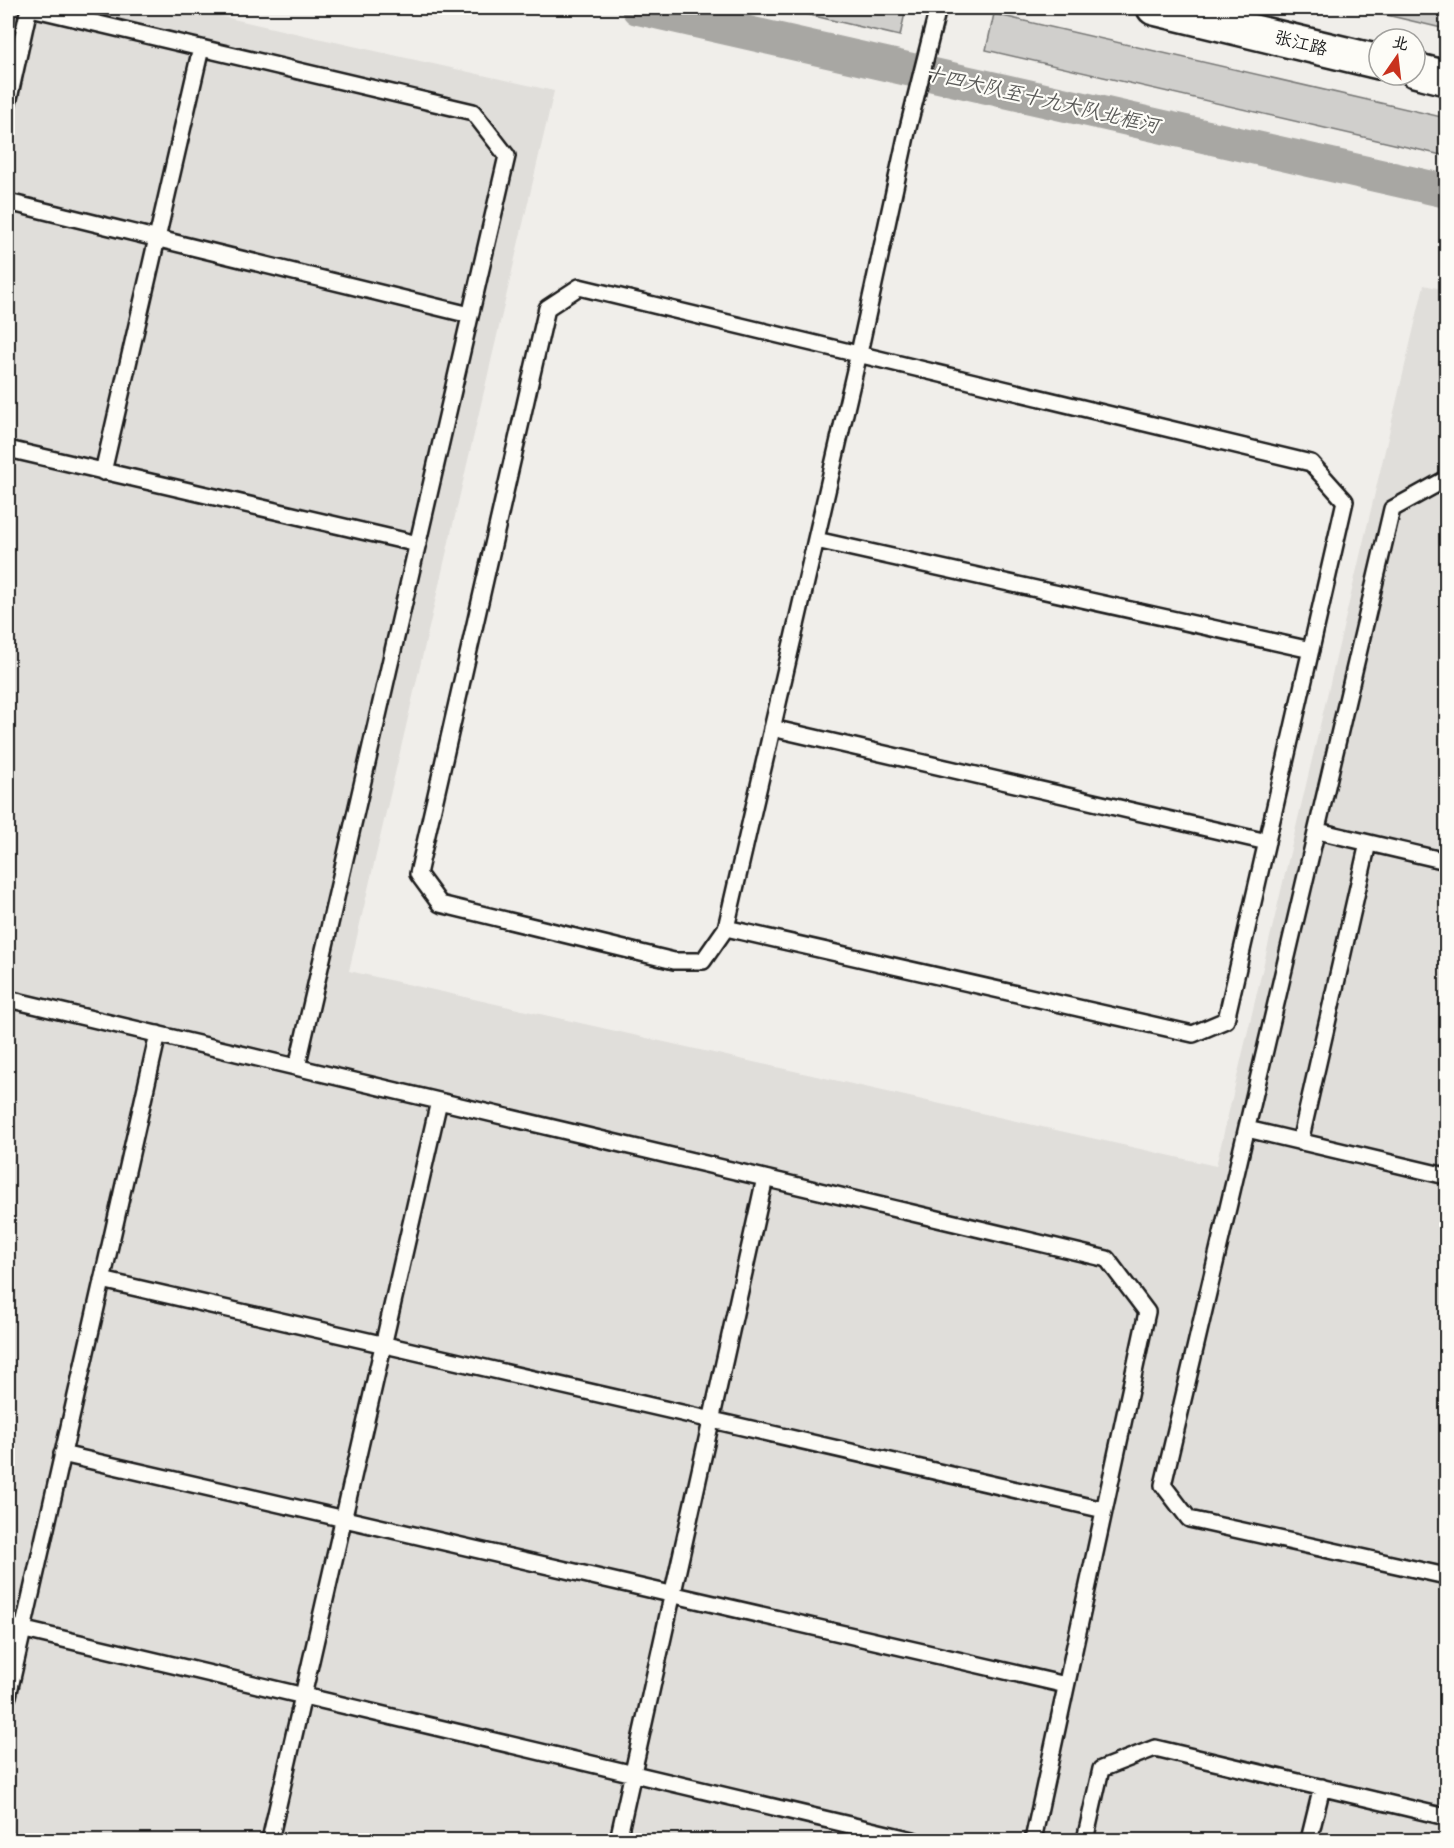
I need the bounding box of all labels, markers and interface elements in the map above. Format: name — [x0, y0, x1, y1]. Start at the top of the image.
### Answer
street label: 张江路 — [1272, 24, 1330, 60]
north arrow — [1367, 27, 1427, 87]
text: 北 — [1390, 30, 1411, 54]
water label: 十四大队至十九大队北框河 — [922, 58, 1165, 138]

